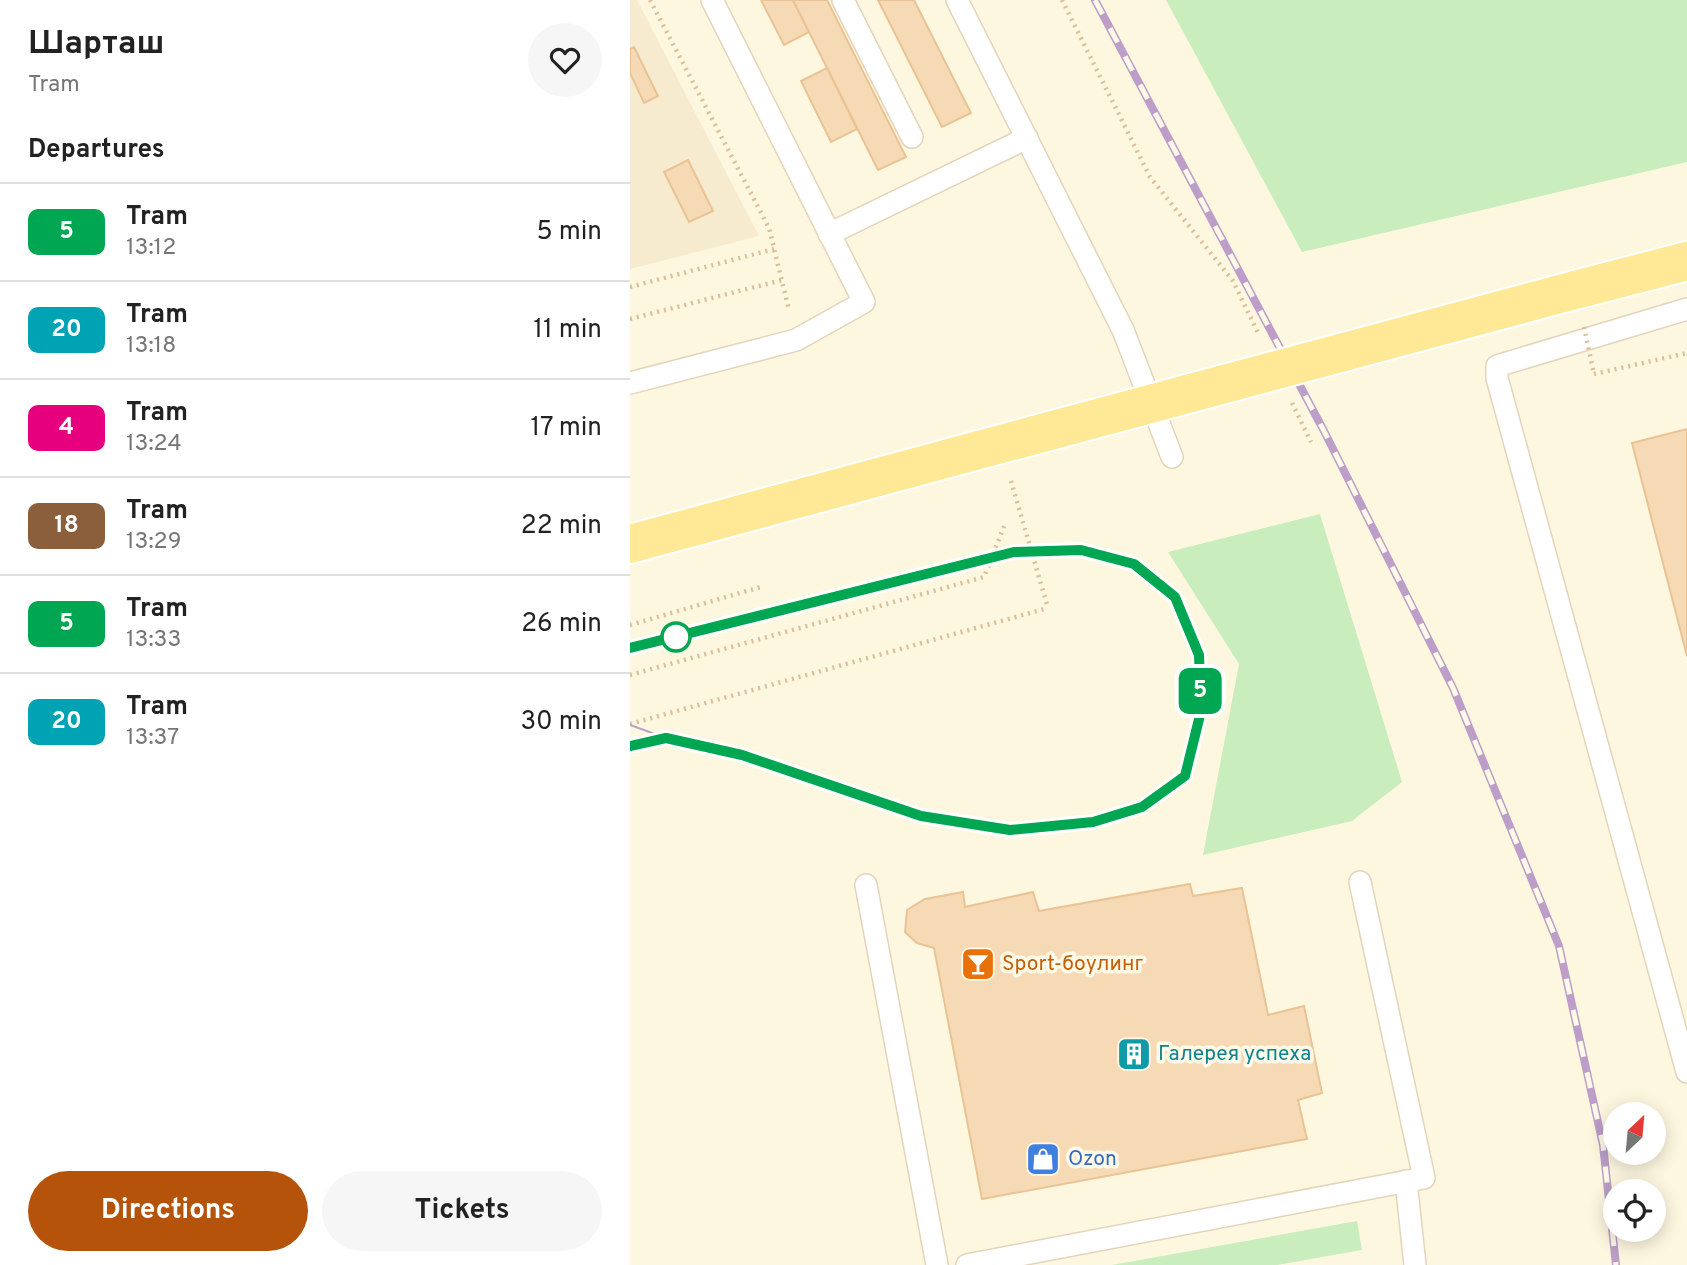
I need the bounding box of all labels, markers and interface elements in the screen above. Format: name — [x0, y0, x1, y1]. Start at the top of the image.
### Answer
button: heart — [528, 23, 602, 97]
text: Шарташ — [28, 24, 164, 66]
text: Tram — [28, 71, 80, 100]
text: Departures — [28, 134, 165, 167]
text: Tram — [126, 201, 188, 234]
text: 5 min — [536, 216, 602, 249]
text: 5 — [59, 217, 74, 247]
text: 13:12 — [126, 234, 176, 263]
text: Tram — [126, 299, 188, 332]
text: 11 min — [533, 314, 602, 347]
text: 20 — [51, 315, 82, 345]
text: 13:18 — [126, 332, 176, 361]
text: Tram — [126, 397, 188, 430]
text: 17 min — [530, 412, 602, 445]
text: 4 — [59, 413, 74, 443]
text: 13:24 — [126, 430, 182, 459]
text: Tram — [126, 495, 188, 528]
text: 22 min — [521, 510, 602, 543]
text: 18 — [54, 511, 79, 541]
text: 13:29 — [126, 528, 181, 557]
text: Tram — [126, 593, 188, 626]
text: 26 min — [521, 608, 602, 641]
text: 5 — [59, 609, 74, 639]
unlabelled marker — [661, 622, 691, 652]
text: 13:33 — [126, 626, 181, 655]
line badge: 5 — [1177, 668, 1223, 714]
text: 5 — [1193, 676, 1207, 706]
text: Tram — [126, 691, 188, 724]
text: 30 min — [521, 706, 602, 739]
text: 20 — [51, 707, 82, 737]
text: 13:37 — [126, 724, 179, 753]
bar icon: Sport-боулинг — [959, 945, 997, 983]
place label: Sport-боулинг — [1002, 951, 1143, 978]
building icon: Галерея успеха — [1115, 1035, 1153, 1073]
place label: Галерея успеха — [1158, 1041, 1311, 1068]
north arrow — [1603, 1102, 1666, 1166]
map controls — [1603, 1102, 1666, 1242]
shop icon: Ozon — [1024, 1140, 1062, 1178]
place label: Ozon — [1068, 1146, 1117, 1173]
button: Directions — [28, 1171, 308, 1251]
button: Tickets — [322, 1171, 602, 1251]
button: locate — [1603, 1179, 1666, 1242]

